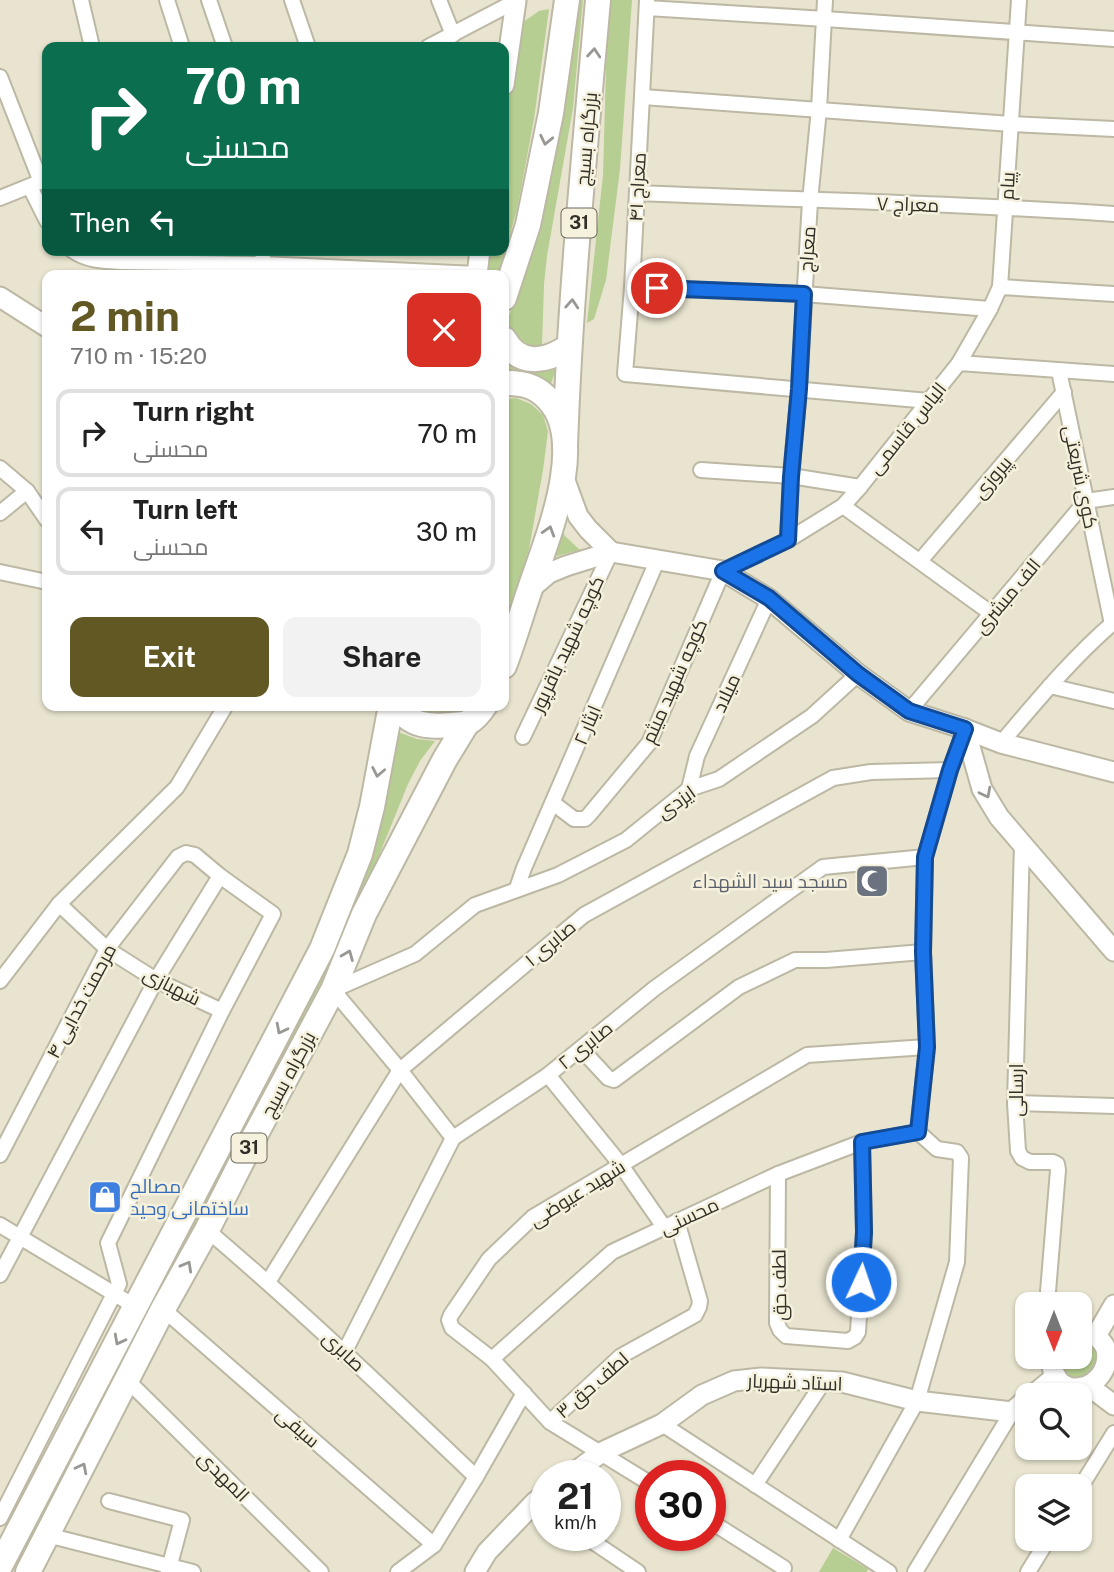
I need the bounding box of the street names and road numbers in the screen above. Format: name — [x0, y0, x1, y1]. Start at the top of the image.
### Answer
street label: بزرگراه بسیج — [571, 91, 604, 187]
street label: معراج ۴۱ — [624, 152, 653, 222]
street label: پیام — [995, 171, 1022, 201]
street label: معراج ۷ — [876, 192, 940, 219]
road number: 31 — [562, 208, 596, 238]
street label: معراج — [794, 225, 823, 273]
street label: الیاس قاسمی — [863, 378, 951, 479]
street label: کوی شریعتی — [1058, 423, 1103, 531]
street label: پیروزی — [968, 451, 1018, 504]
street label: الف مبشری — [969, 554, 1046, 639]
street label: کوچه شهید باقرپور — [525, 572, 610, 718]
street label: کوچه شهید میثم — [637, 616, 714, 748]
street label: میلاد — [708, 670, 744, 716]
street label: ایثار ۲ — [569, 702, 606, 749]
street label: ایزدی — [652, 781, 700, 824]
street label: صابری ۱ — [520, 915, 580, 971]
street label: مرحمت خدایی ۴ — [42, 940, 121, 1062]
street label: شهبازی — [139, 962, 204, 1011]
street label: صابری ۲ — [553, 1016, 617, 1074]
street label: بزرگراه بسیج — [256, 1027, 322, 1122]
street label: ارسالی — [1005, 1063, 1028, 1117]
road number: 31 — [232, 1134, 266, 1162]
street label: شهید عیوضی — [525, 1155, 630, 1232]
street label: محسنی — [656, 1193, 722, 1240]
street label: لطف حق — [767, 1249, 793, 1321]
street label: صابری — [318, 1326, 369, 1376]
street label: لطف حق ۳ — [551, 1347, 634, 1424]
street label: استاد شهریار — [746, 1369, 843, 1396]
street label: سیفی — [271, 1402, 324, 1453]
street label: المهدی — [193, 1446, 254, 1507]

